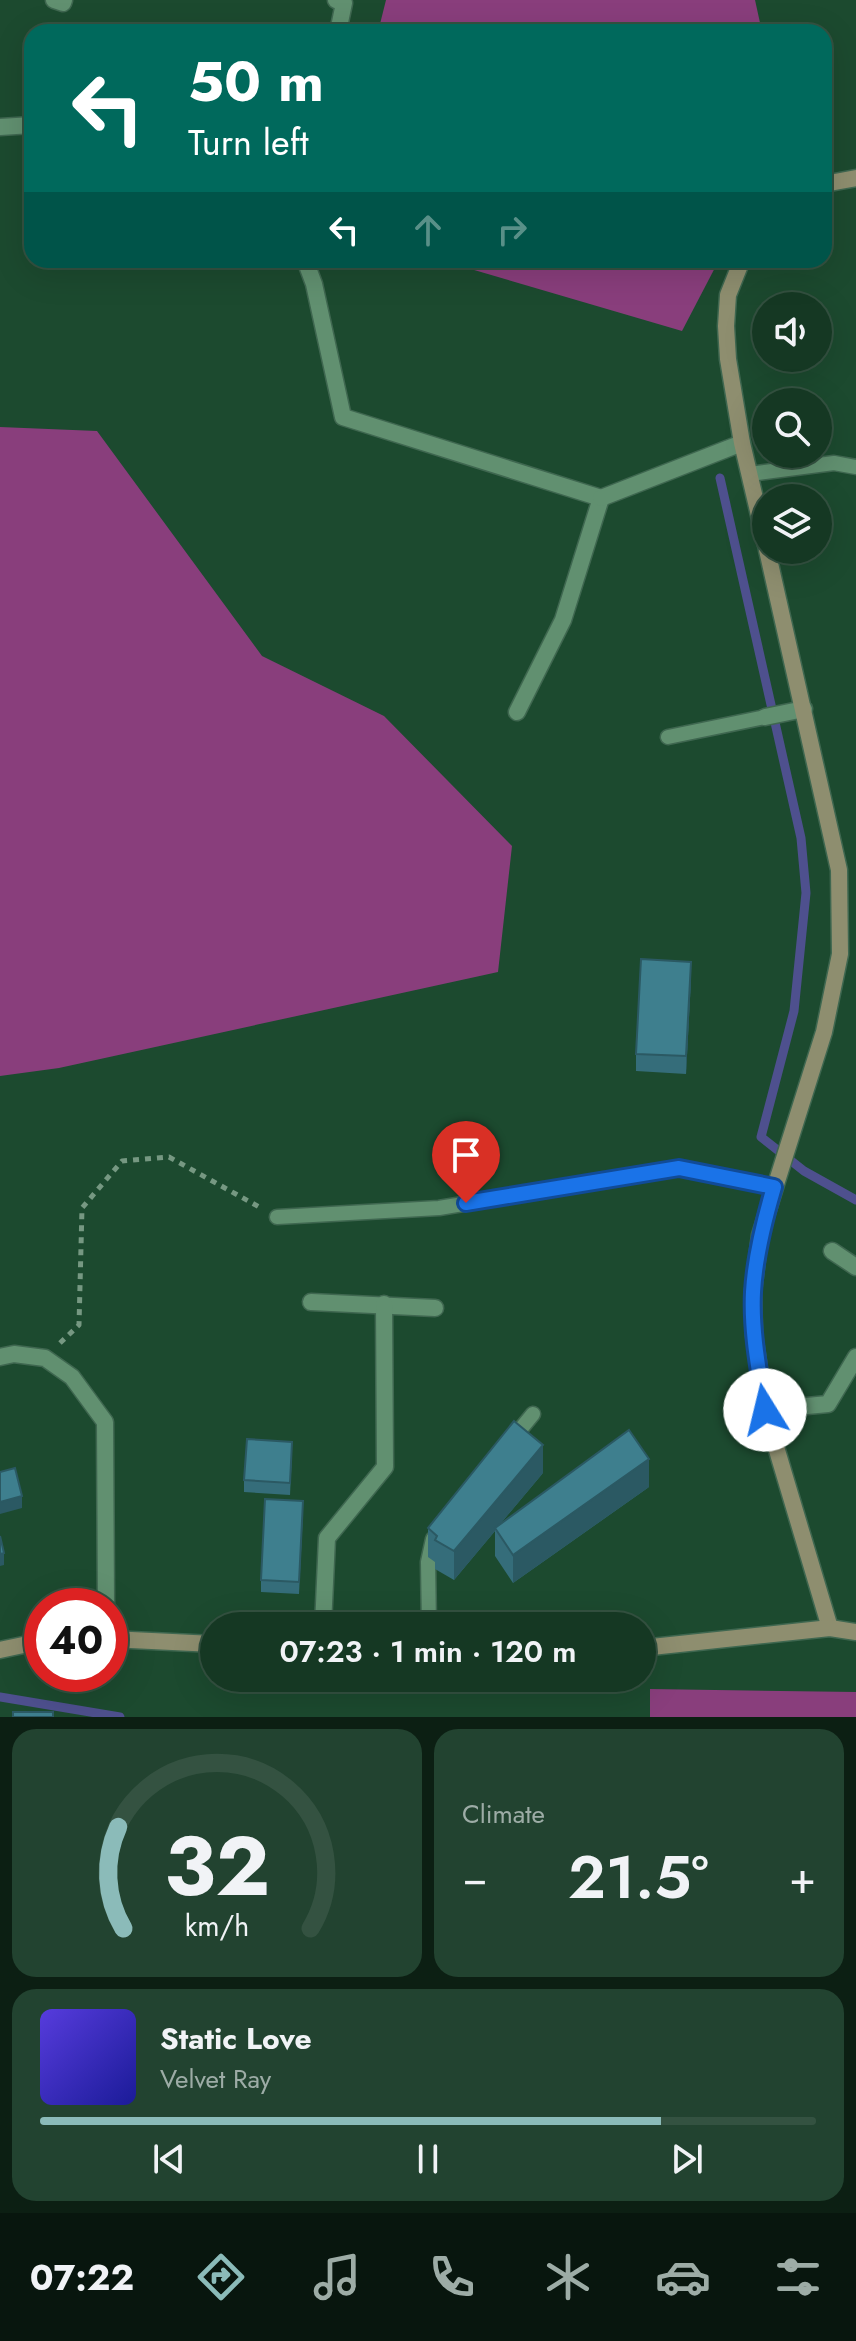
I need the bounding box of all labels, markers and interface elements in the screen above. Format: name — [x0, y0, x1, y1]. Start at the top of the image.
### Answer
text: 50 m — [188, 41, 324, 122]
icon: left — [56, 56, 160, 160]
text: Turn left — [188, 116, 309, 168]
icon: left — [322, 208, 366, 252]
icon: ahead — [406, 208, 450, 252]
icon: right — [490, 208, 534, 252]
map controls — [752, 292, 832, 564]
button: sound — [752, 292, 832, 372]
button: search — [752, 388, 832, 468]
button: layers — [752, 484, 832, 564]
pin — [432, 1121, 500, 1203]
icon: arrive — [444, 1133, 488, 1177]
position arrow — [723, 1368, 807, 1452]
speed limit sign: 40 — [24, 1588, 128, 1692]
text: 07:23 · 1 min · 120 m — [280, 1630, 576, 1673]
text: Climate — [462, 1795, 545, 1833]
text: 32 — [164, 1806, 270, 1926]
text: 21.5° — [568, 1834, 709, 1921]
text: − — [462, 1846, 488, 1910]
text: + — [789, 1846, 816, 1910]
text: km/h — [185, 1905, 249, 1947]
text: Static Love — [160, 2017, 312, 2060]
text: Velvet Ray — [160, 2060, 271, 2098]
icon: previous — [147, 2137, 191, 2181]
icon: pause — [406, 2137, 450, 2181]
icon: next — [665, 2137, 709, 2181]
icon: directions — [193, 2249, 249, 2305]
icon: music — [309, 2249, 365, 2305]
icon: phone — [424, 2249, 480, 2305]
icon: climate — [540, 2249, 596, 2305]
icon: car — [655, 2249, 711, 2305]
icon: filters — [770, 2249, 826, 2305]
text: 07:22 — [30, 2251, 134, 2303]

